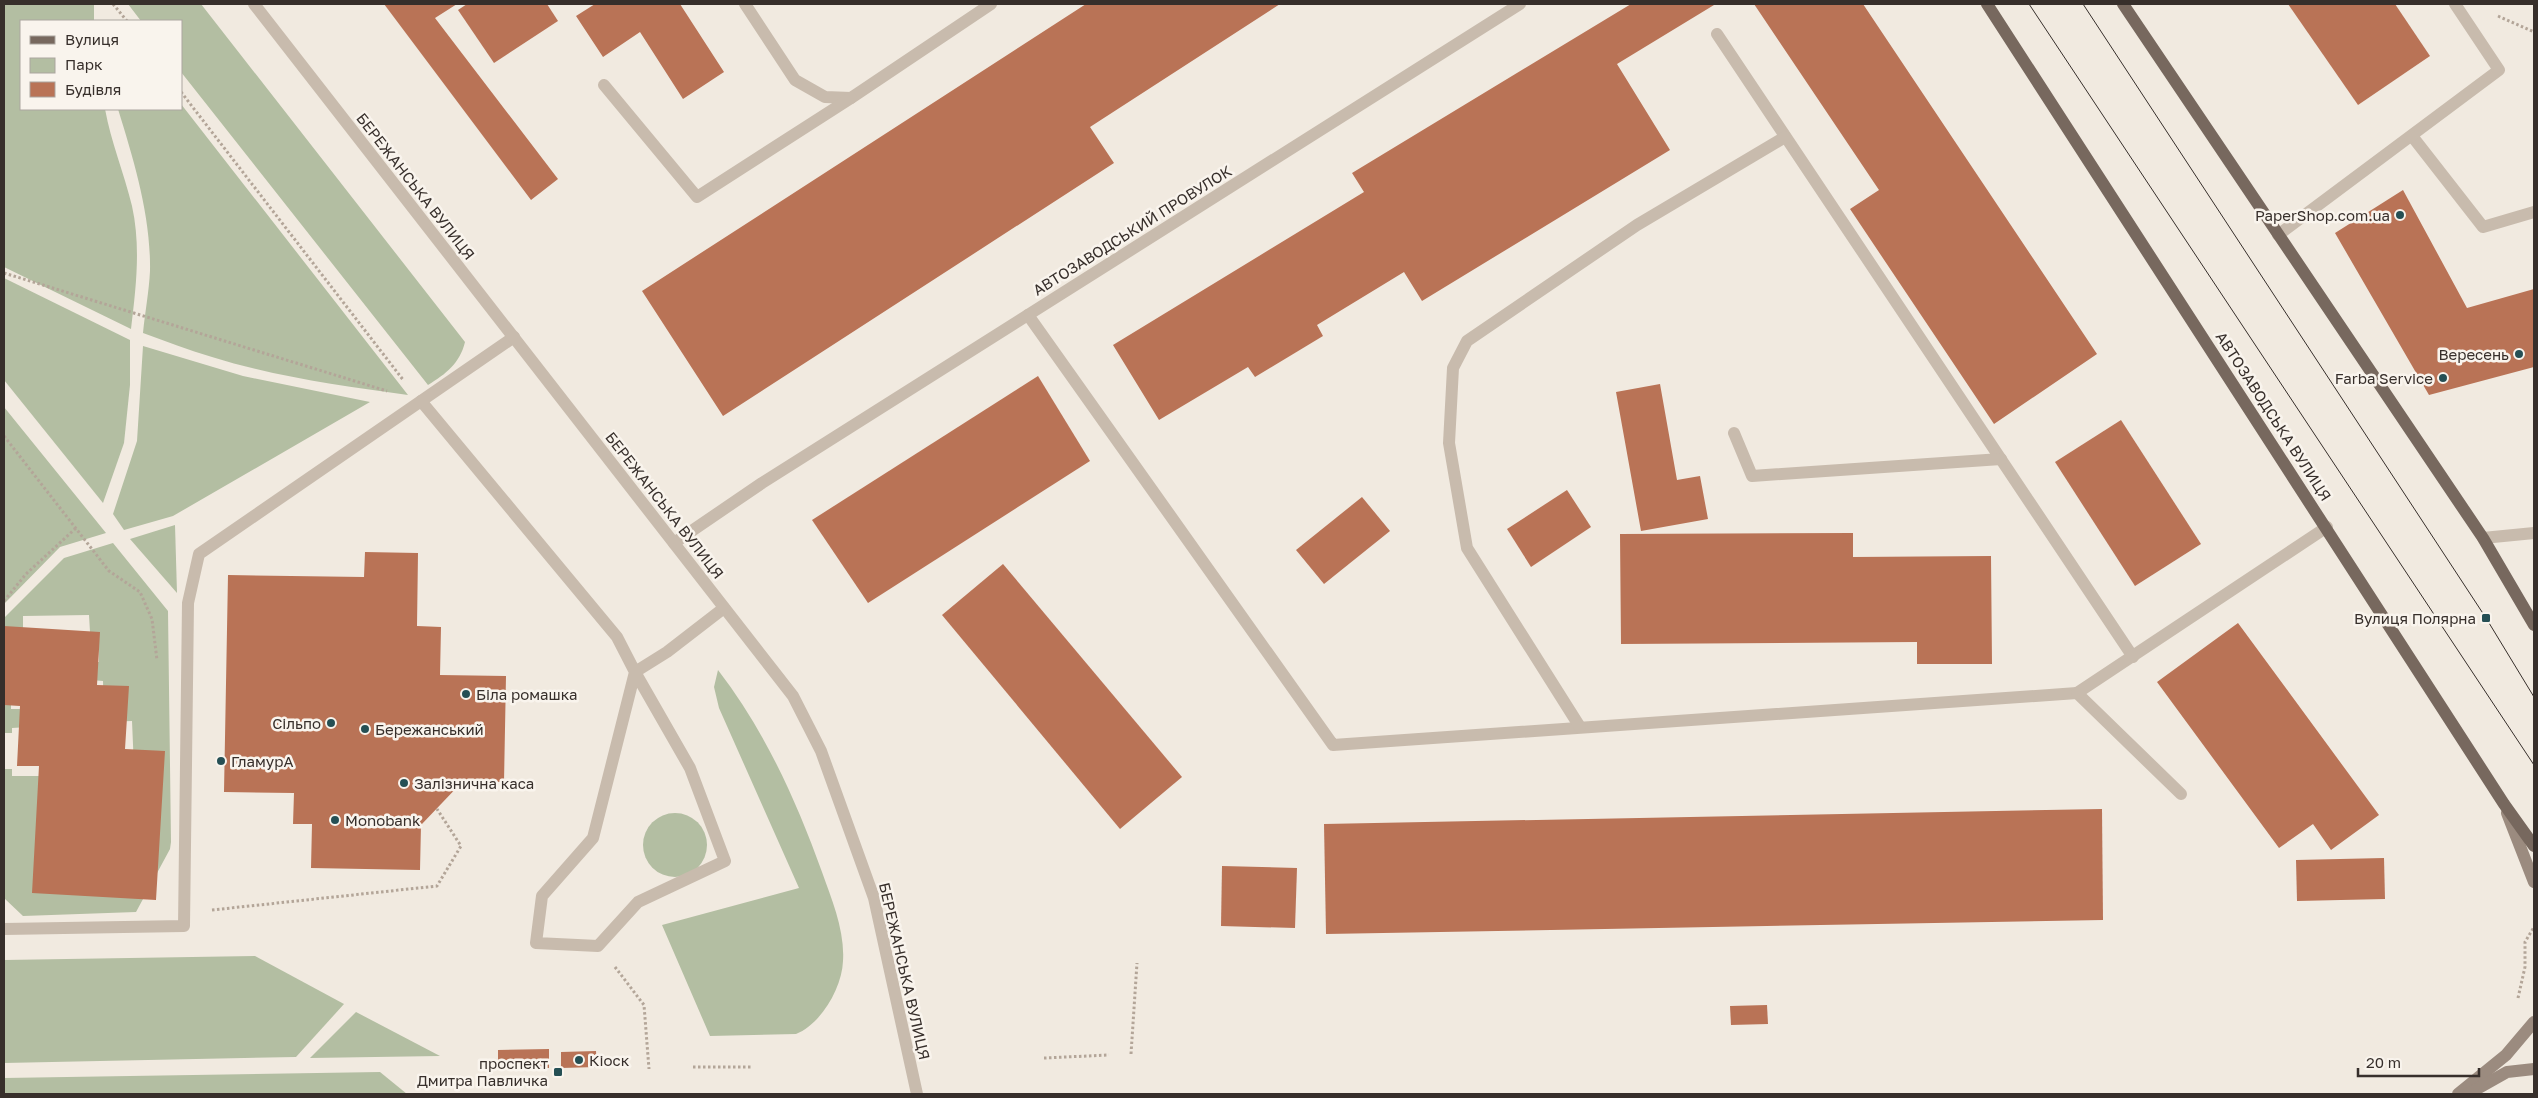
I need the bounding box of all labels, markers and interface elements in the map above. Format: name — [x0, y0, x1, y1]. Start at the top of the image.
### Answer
legend — [20, 20, 182, 110]
text: Вулиця — [65, 30, 119, 48]
text: Парк — [65, 55, 103, 73]
text: Будівля — [65, 80, 121, 98]
street label: БЕРЕЖАНСЬКА ВУЛИЦЯ — [353, 109, 479, 263]
street label: АВТОЗАВОДСЬКИЙ ПРОВУЛОК — [1029, 161, 1235, 299]
place label: PaperShop.com.ua — [2255, 206, 2390, 224]
marker: PaperShop.com.ua — [2394, 209, 2406, 221]
street label: АВТОЗАВОДСЬКА ВУЛИЦЯ — [2212, 328, 2336, 504]
place label: Вересень — [2438, 345, 2509, 363]
marker: Вересень — [2513, 348, 2525, 360]
place label: Farba Service — [2335, 369, 2433, 387]
marker: Farba Service — [2437, 372, 2449, 384]
street label: БЕРЕЖАНСЬКА ВУЛИЦЯ — [602, 428, 728, 582]
place label: Вулиця Полярна — [2354, 609, 2476, 627]
marker: Вулиця Полярна — [2480, 612, 2492, 624]
place label: Біла ромашка — [476, 685, 578, 703]
marker: Біла ромашка — [460, 688, 472, 700]
place label: Сільпо — [272, 714, 321, 732]
marker: Сільпо — [325, 717, 337, 729]
place label: Бережанський — [375, 720, 484, 738]
marker: Бережанський — [359, 723, 371, 735]
place label: ГламурА — [231, 752, 293, 770]
marker: ГламурА — [215, 755, 227, 767]
place label: Залізнична каса — [414, 774, 534, 792]
marker: Залізнична каса — [398, 777, 410, 789]
place label: Monobank — [345, 811, 421, 829]
marker: Monobank — [329, 814, 341, 826]
street label: БЕРЕЖАНСЬКА ВУЛИЦЯ — [876, 881, 934, 1061]
scale bar — [2358, 1046, 2479, 1078]
place label: Кіоск — [589, 1051, 630, 1069]
text: 20 m — [2366, 1053, 2401, 1071]
place label: проспект Дмитра Павличка — [417, 1054, 549, 1089]
marker: Кіоск — [573, 1054, 585, 1066]
marker: проспект Дмитра Павличка — [552, 1066, 564, 1078]

